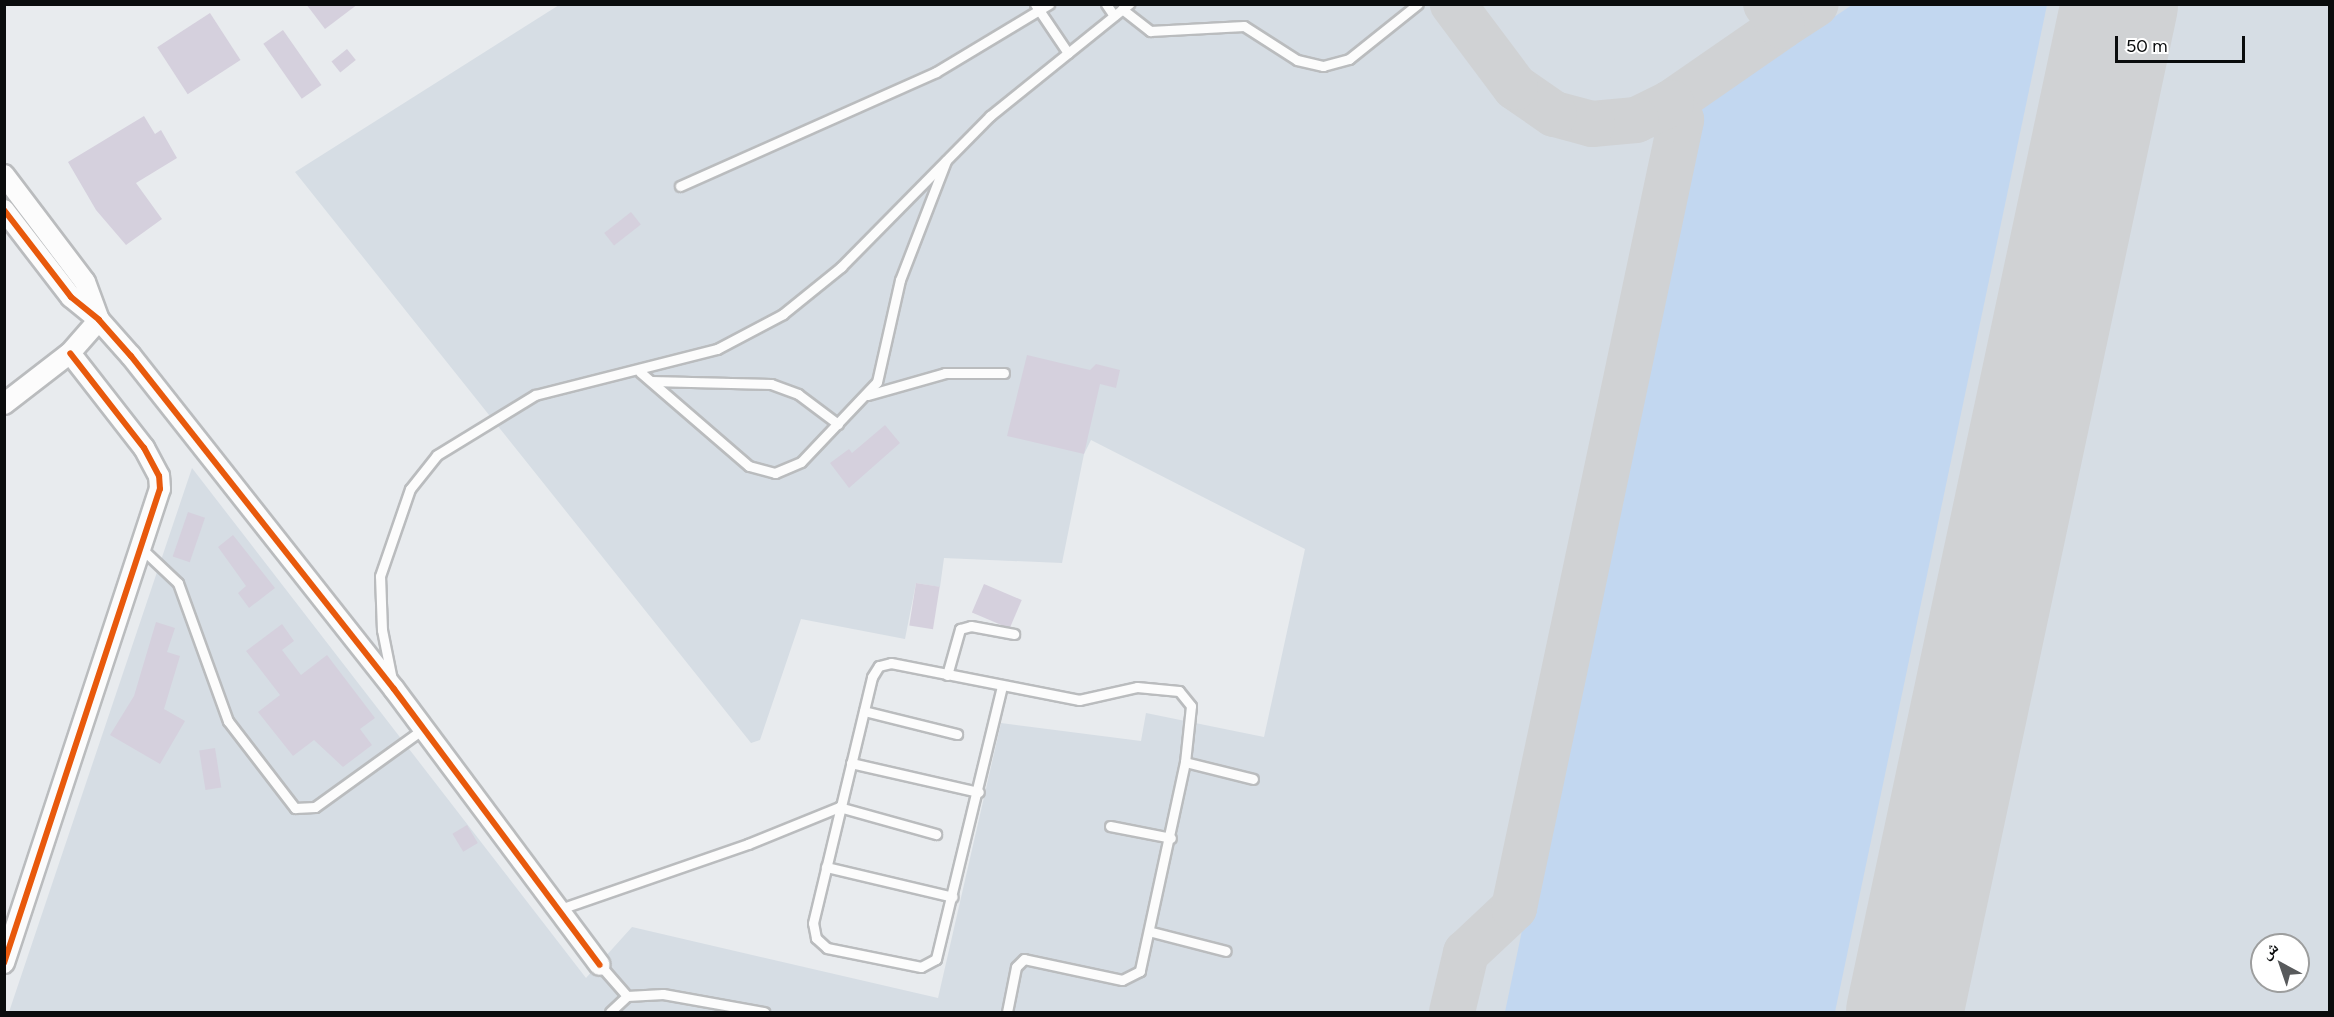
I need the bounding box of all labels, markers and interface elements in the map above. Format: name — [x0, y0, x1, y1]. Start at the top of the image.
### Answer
scale bar — [2118, 24, 2248, 62]
text: 50 m — [2126, 35, 2168, 57]
north arrow — [2250, 933, 2310, 993]
text: ش — [2257, 938, 2282, 963]

